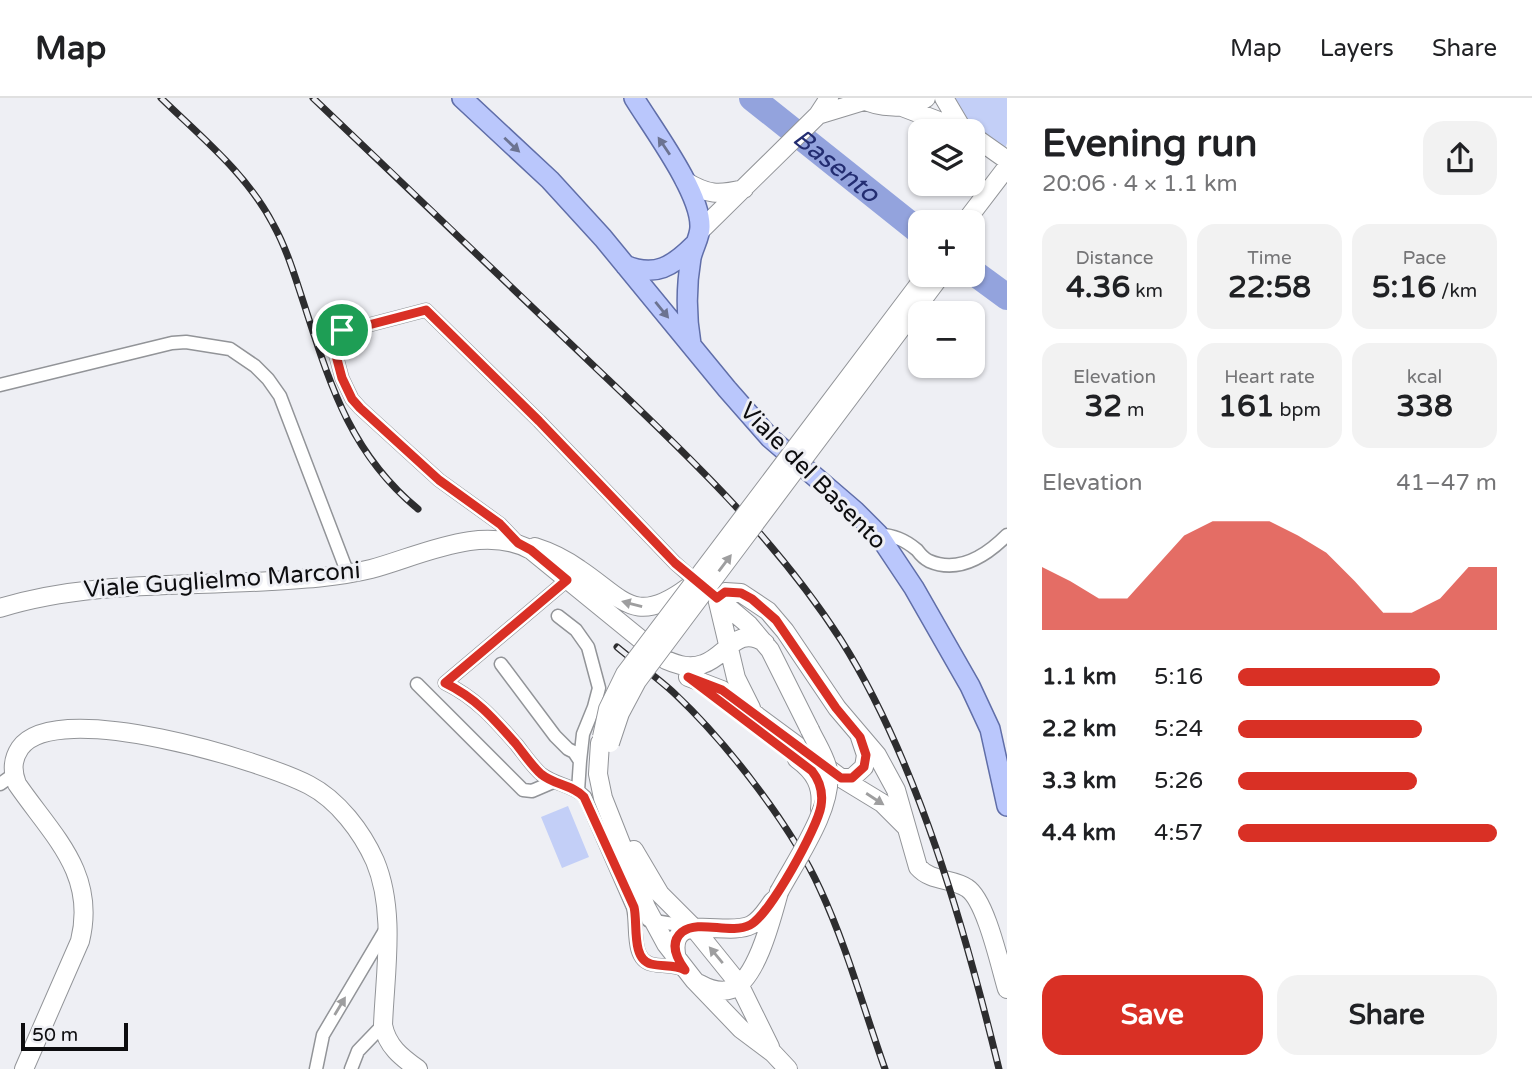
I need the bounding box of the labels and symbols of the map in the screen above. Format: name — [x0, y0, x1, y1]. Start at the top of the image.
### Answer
water label: Basento — [787, 122, 886, 210]
one-way arrow — [503, 136, 520, 152]
one-way arrow — [657, 137, 671, 155]
pin — [312, 300, 372, 360]
one-way arrow — [654, 300, 669, 318]
street label: Viale del Basento — [734, 397, 892, 555]
one-way arrow — [718, 554, 732, 572]
street label: Viale Guglielmo Marconi — [83, 556, 361, 604]
one-way arrow — [620, 598, 642, 609]
one-way arrow — [866, 792, 884, 806]
one-way arrow — [709, 947, 724, 964]
one-way arrow — [333, 997, 346, 1016]
scale bar — [21, 1020, 128, 1052]

